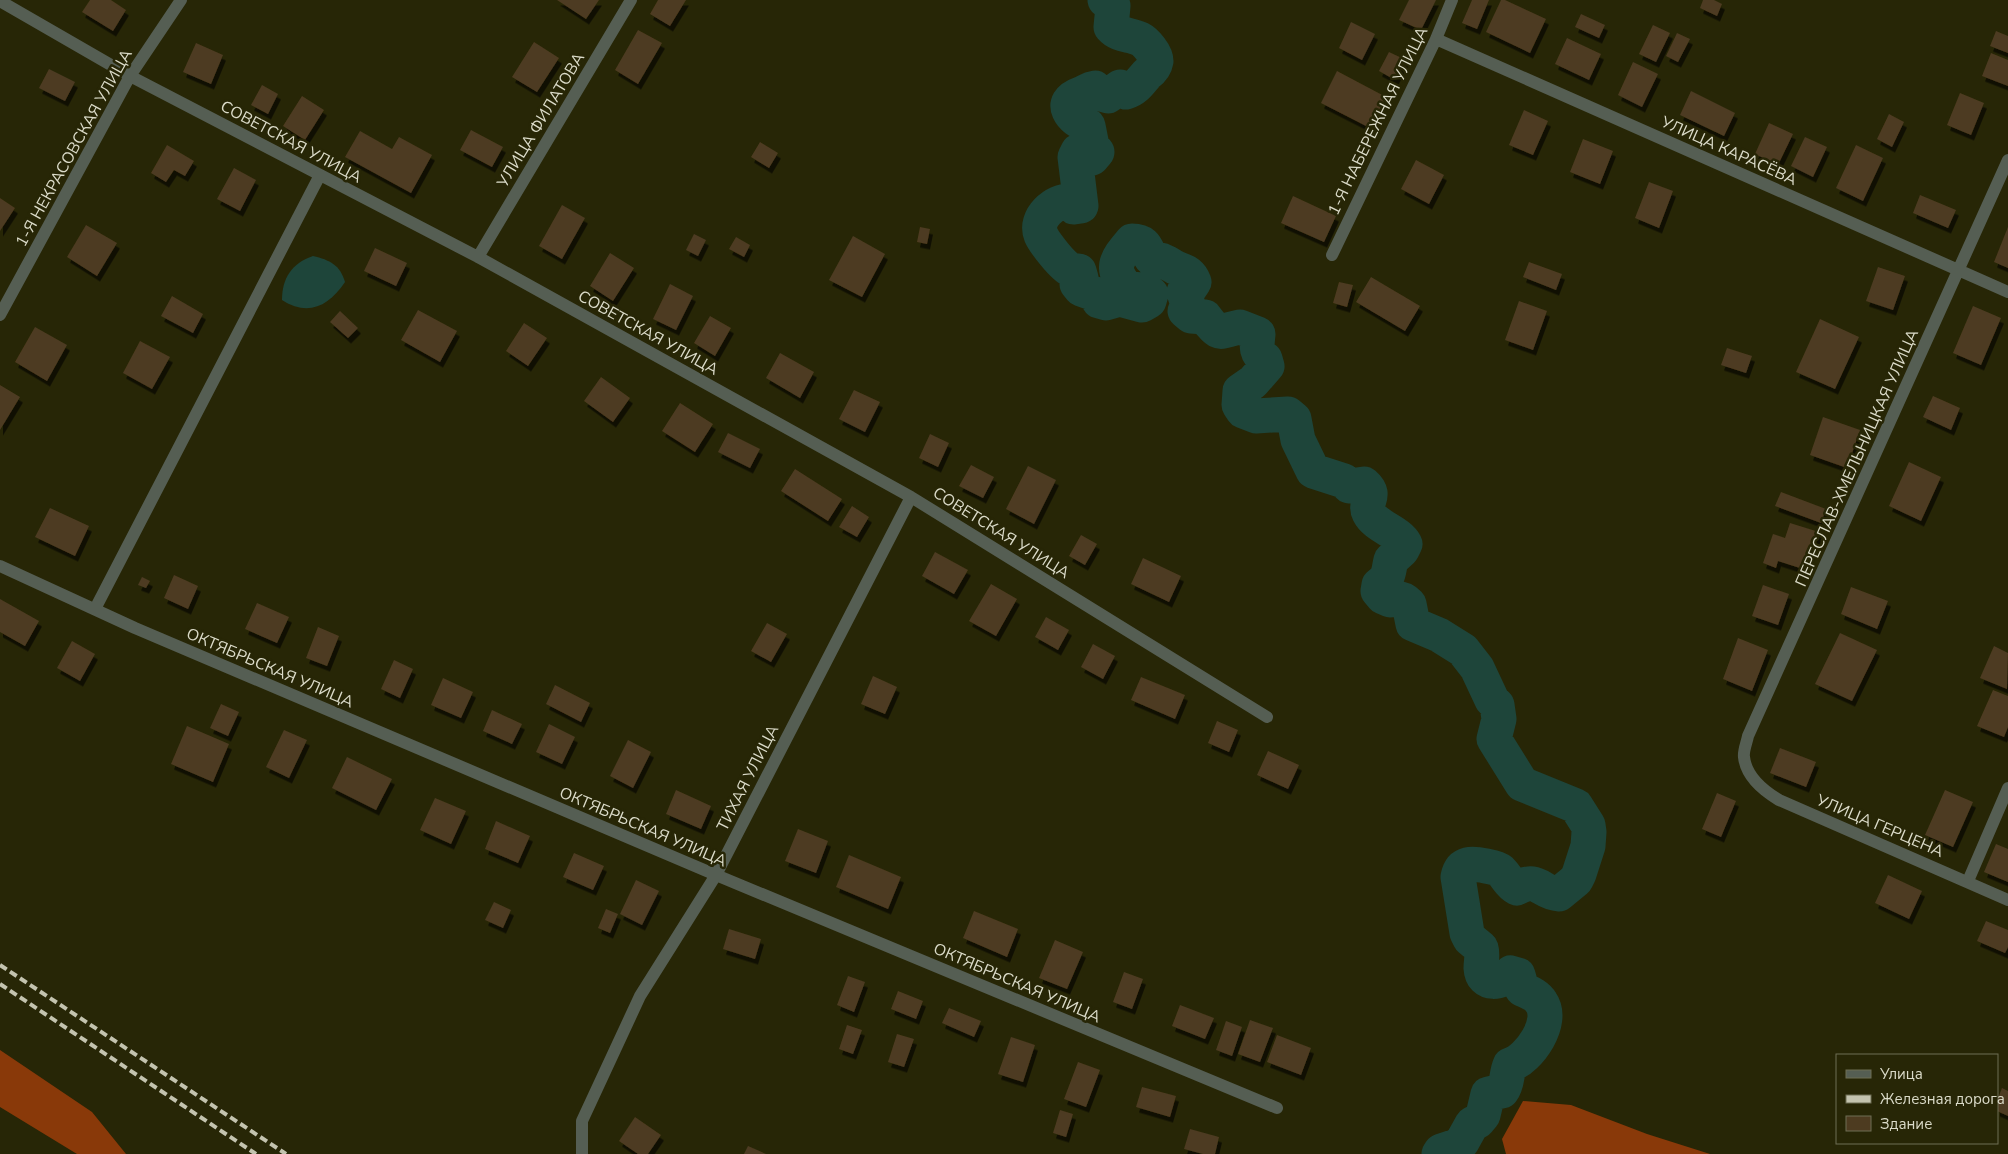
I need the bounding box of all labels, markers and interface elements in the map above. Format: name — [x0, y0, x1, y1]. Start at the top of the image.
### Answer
street label: 1-Я НАБЕРЕЖНАЯ УЛИЦА — [1323, 23, 1433, 219]
street label: 1-Я НЕКРАСОВСКАЯ УЛИЦА — [10, 45, 138, 251]
street label: УЛИЦА ФИЛАТОВА — [492, 48, 590, 192]
street label: СОВЕТСКАЯ УЛИЦА — [216, 95, 366, 189]
street label: УЛИЦА КАРАСЁВА — [1657, 111, 1801, 191]
street label: СОВЕТСКАЯ УЛИЦА — [574, 285, 722, 381]
street label: ПЕРЕСЛАВ-ХМЕЛЬНИЦКАЯ УЛИЦА — [1790, 326, 1924, 590]
street label: СОВЕТСКАЯ УЛИЦА — [928, 482, 1074, 584]
street label: ОКТЯБРЬСКАЯ УЛИЦА — [183, 623, 357, 713]
street label: ТИХАЯ УЛИЦА — [712, 721, 784, 835]
street label: ОКТЯБРЬСКАЯ УЛИЦА — [556, 782, 730, 872]
street label: УЛИЦА ГЕРЦЕНА — [1812, 789, 1947, 863]
street label: ОКТЯБРЬСКАЯ УЛИЦА — [930, 938, 1104, 1028]
legend — [1836, 1054, 1998, 1144]
text: Улица — [1879, 1064, 1923, 1084]
text: Железная дорога — [1880, 1089, 2005, 1109]
text: Здание — [1880, 1114, 1932, 1134]

